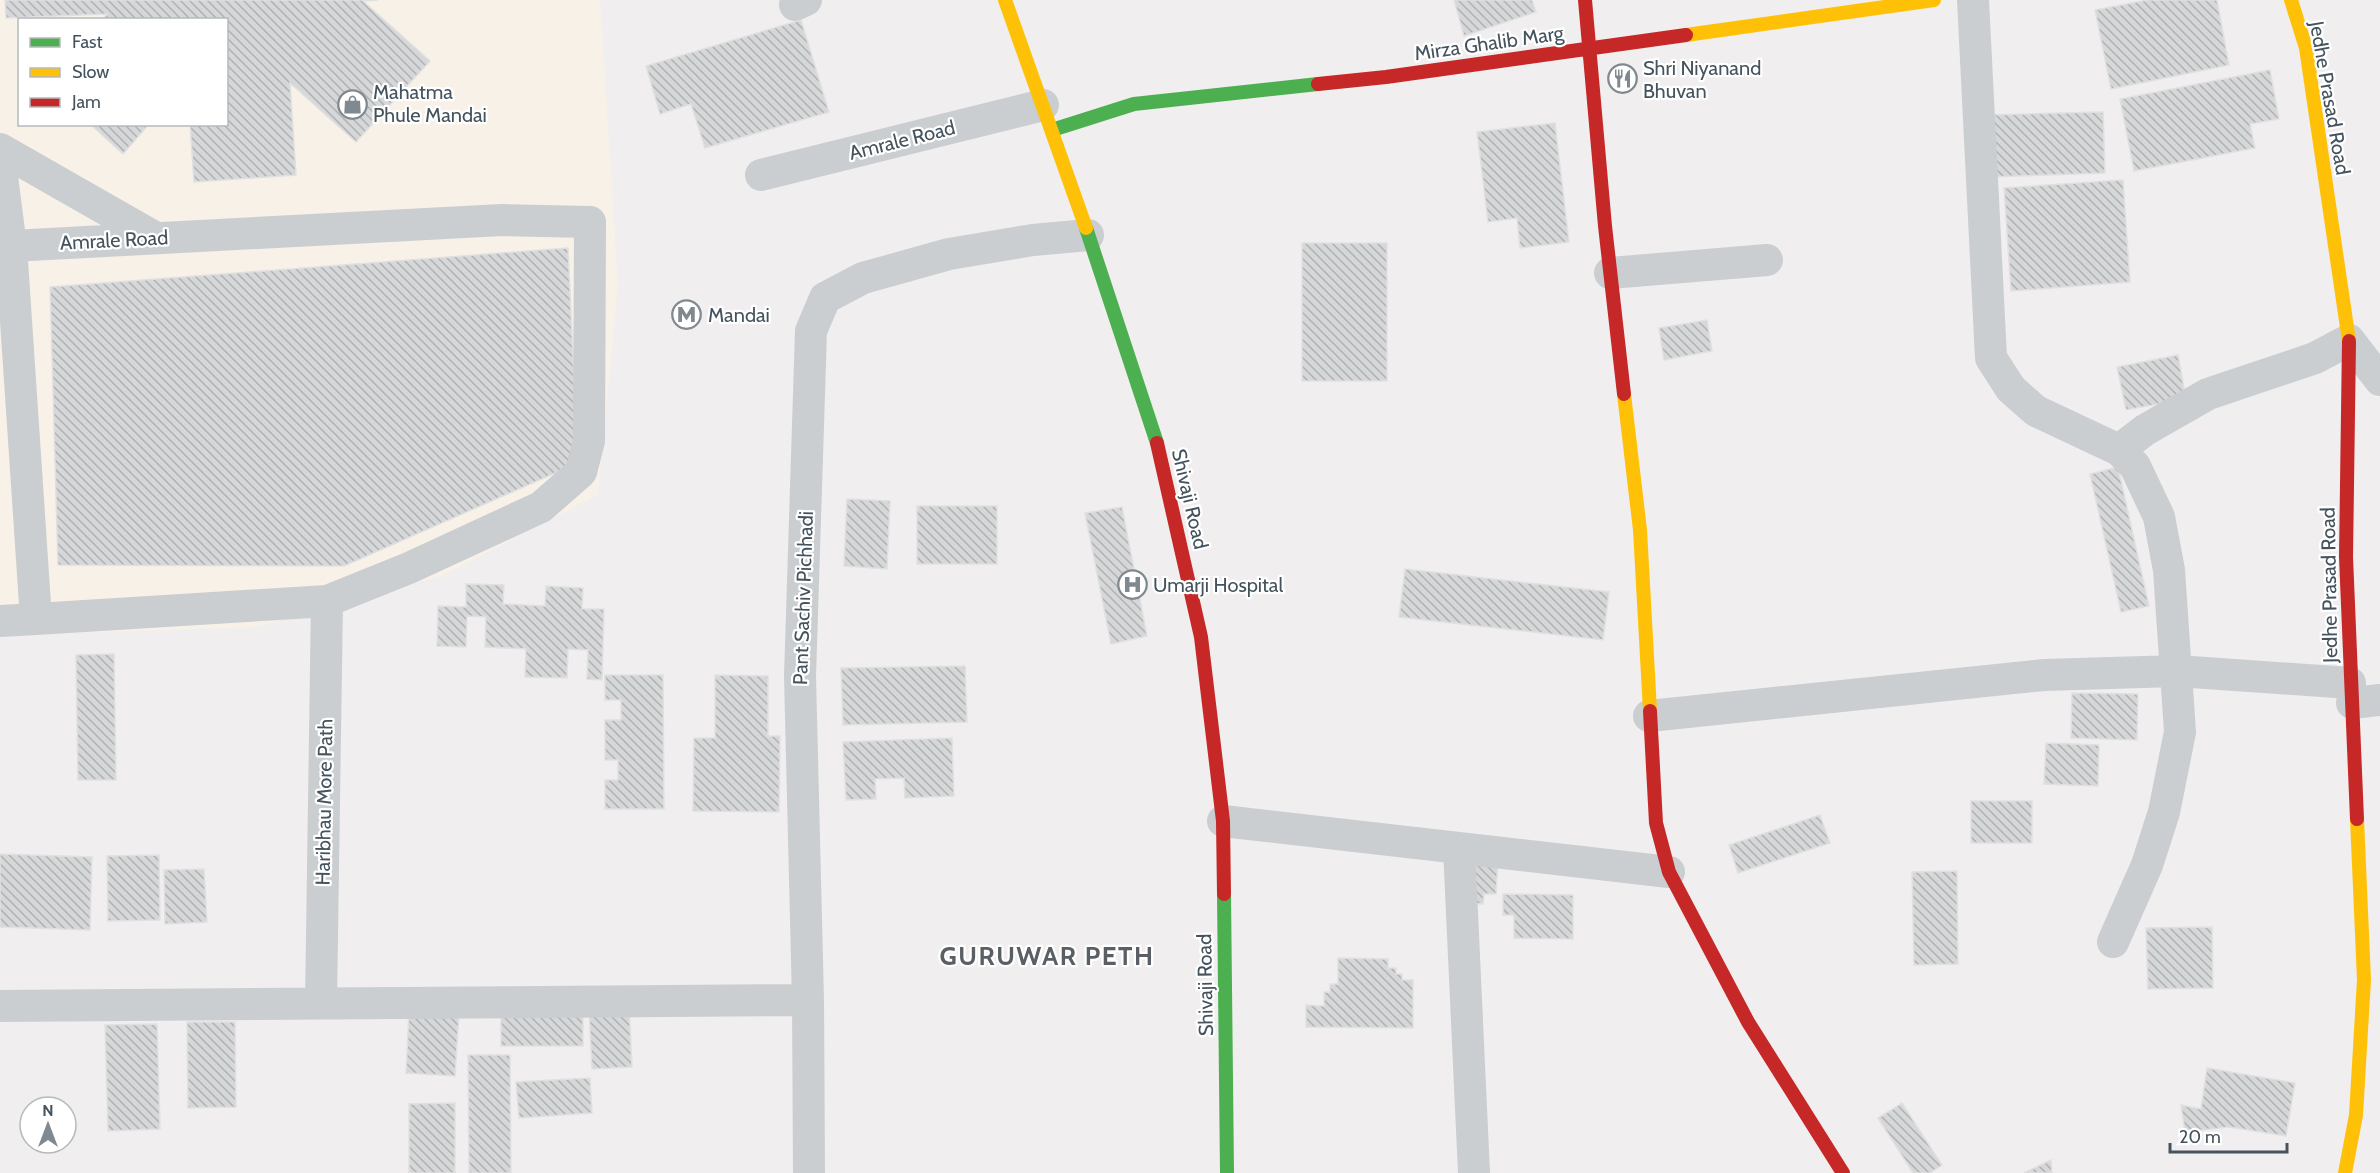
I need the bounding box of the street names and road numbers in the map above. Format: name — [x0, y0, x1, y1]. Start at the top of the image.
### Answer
street label: Jedhe Prasad Road — [2304, 18, 2355, 177]
street label: Mirza Ghalib Marg — [1413, 21, 1566, 65]
street label: Amrale Road — [847, 115, 957, 165]
street label: Amrale Road — [59, 225, 169, 255]
street label: Shivaji Road — [1167, 446, 1213, 552]
street label: Jedhe Prasad Road — [2316, 507, 2342, 664]
street label: Pant Sachiv Pichhadi — [788, 511, 818, 685]
street label: Haribhau More Path — [311, 719, 337, 885]
street label: Shivaji Road — [1192, 934, 1218, 1036]

